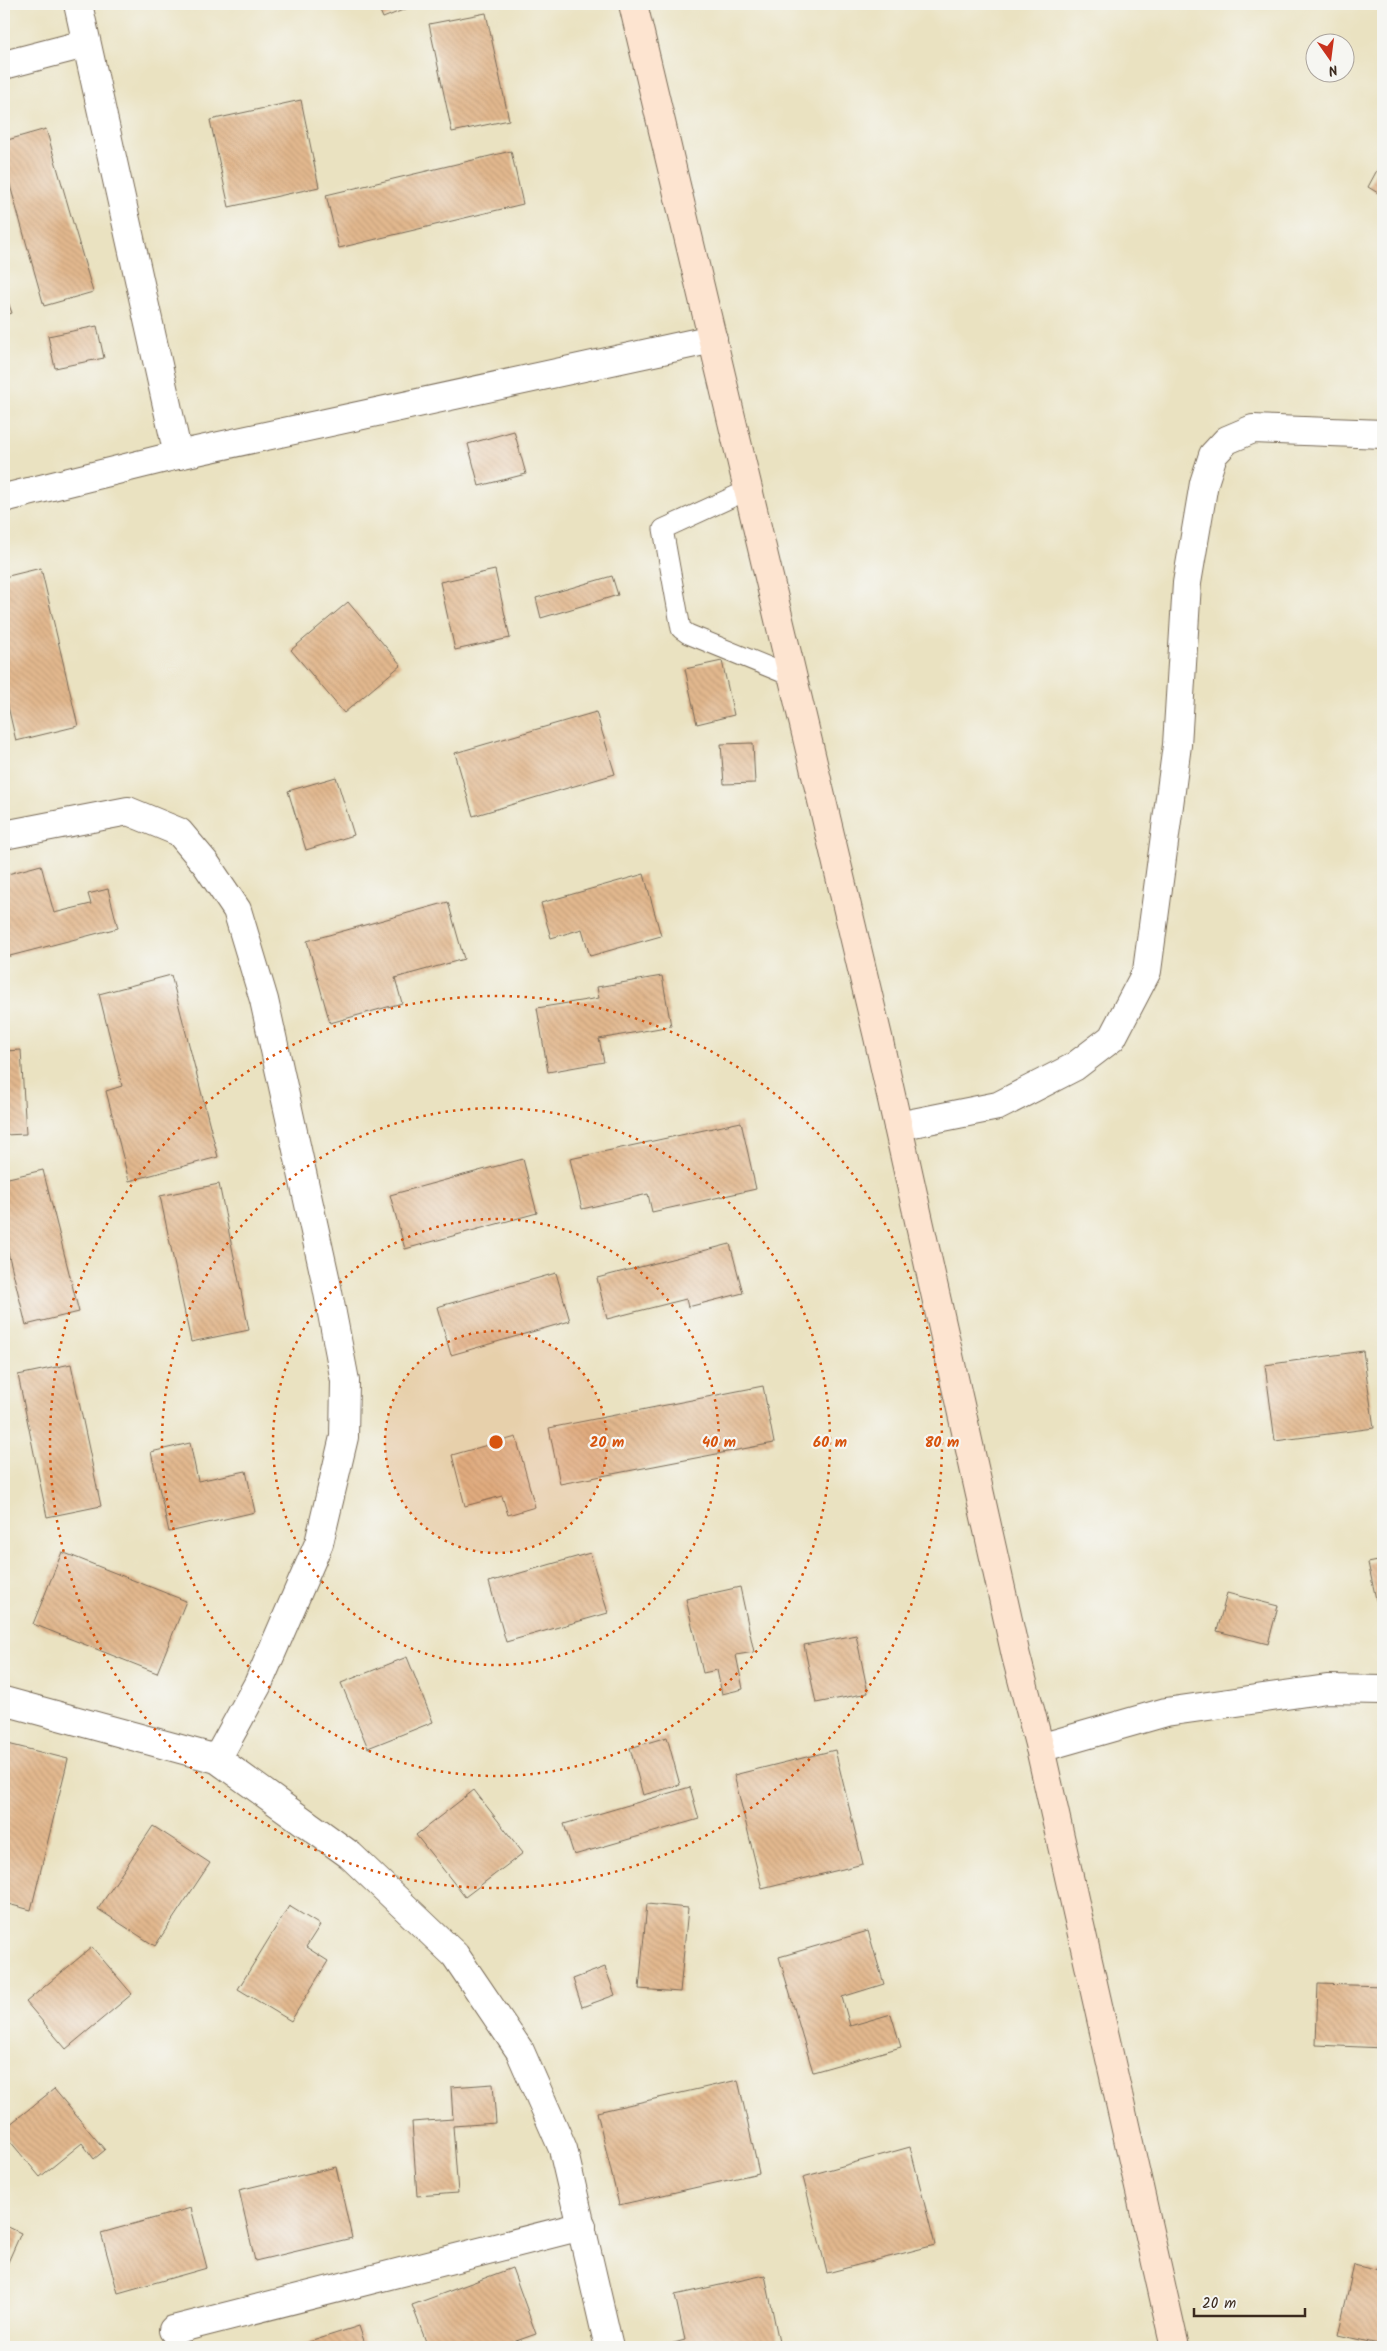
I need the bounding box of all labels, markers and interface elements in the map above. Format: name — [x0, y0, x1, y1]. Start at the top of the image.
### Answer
north arrow — [1304, 32, 1354, 82]
text: N — [1326, 58, 1340, 81]
text: 20 m — [590, 1431, 624, 1455]
text: 40 m — [702, 1431, 736, 1455]
text: 60 m — [813, 1431, 847, 1455]
text: 80 m — [925, 1431, 959, 1455]
centre of rings — [487, 1433, 505, 1451]
scale bar — [1194, 2286, 1306, 2318]
text: 20 m — [1202, 2292, 1236, 2316]

